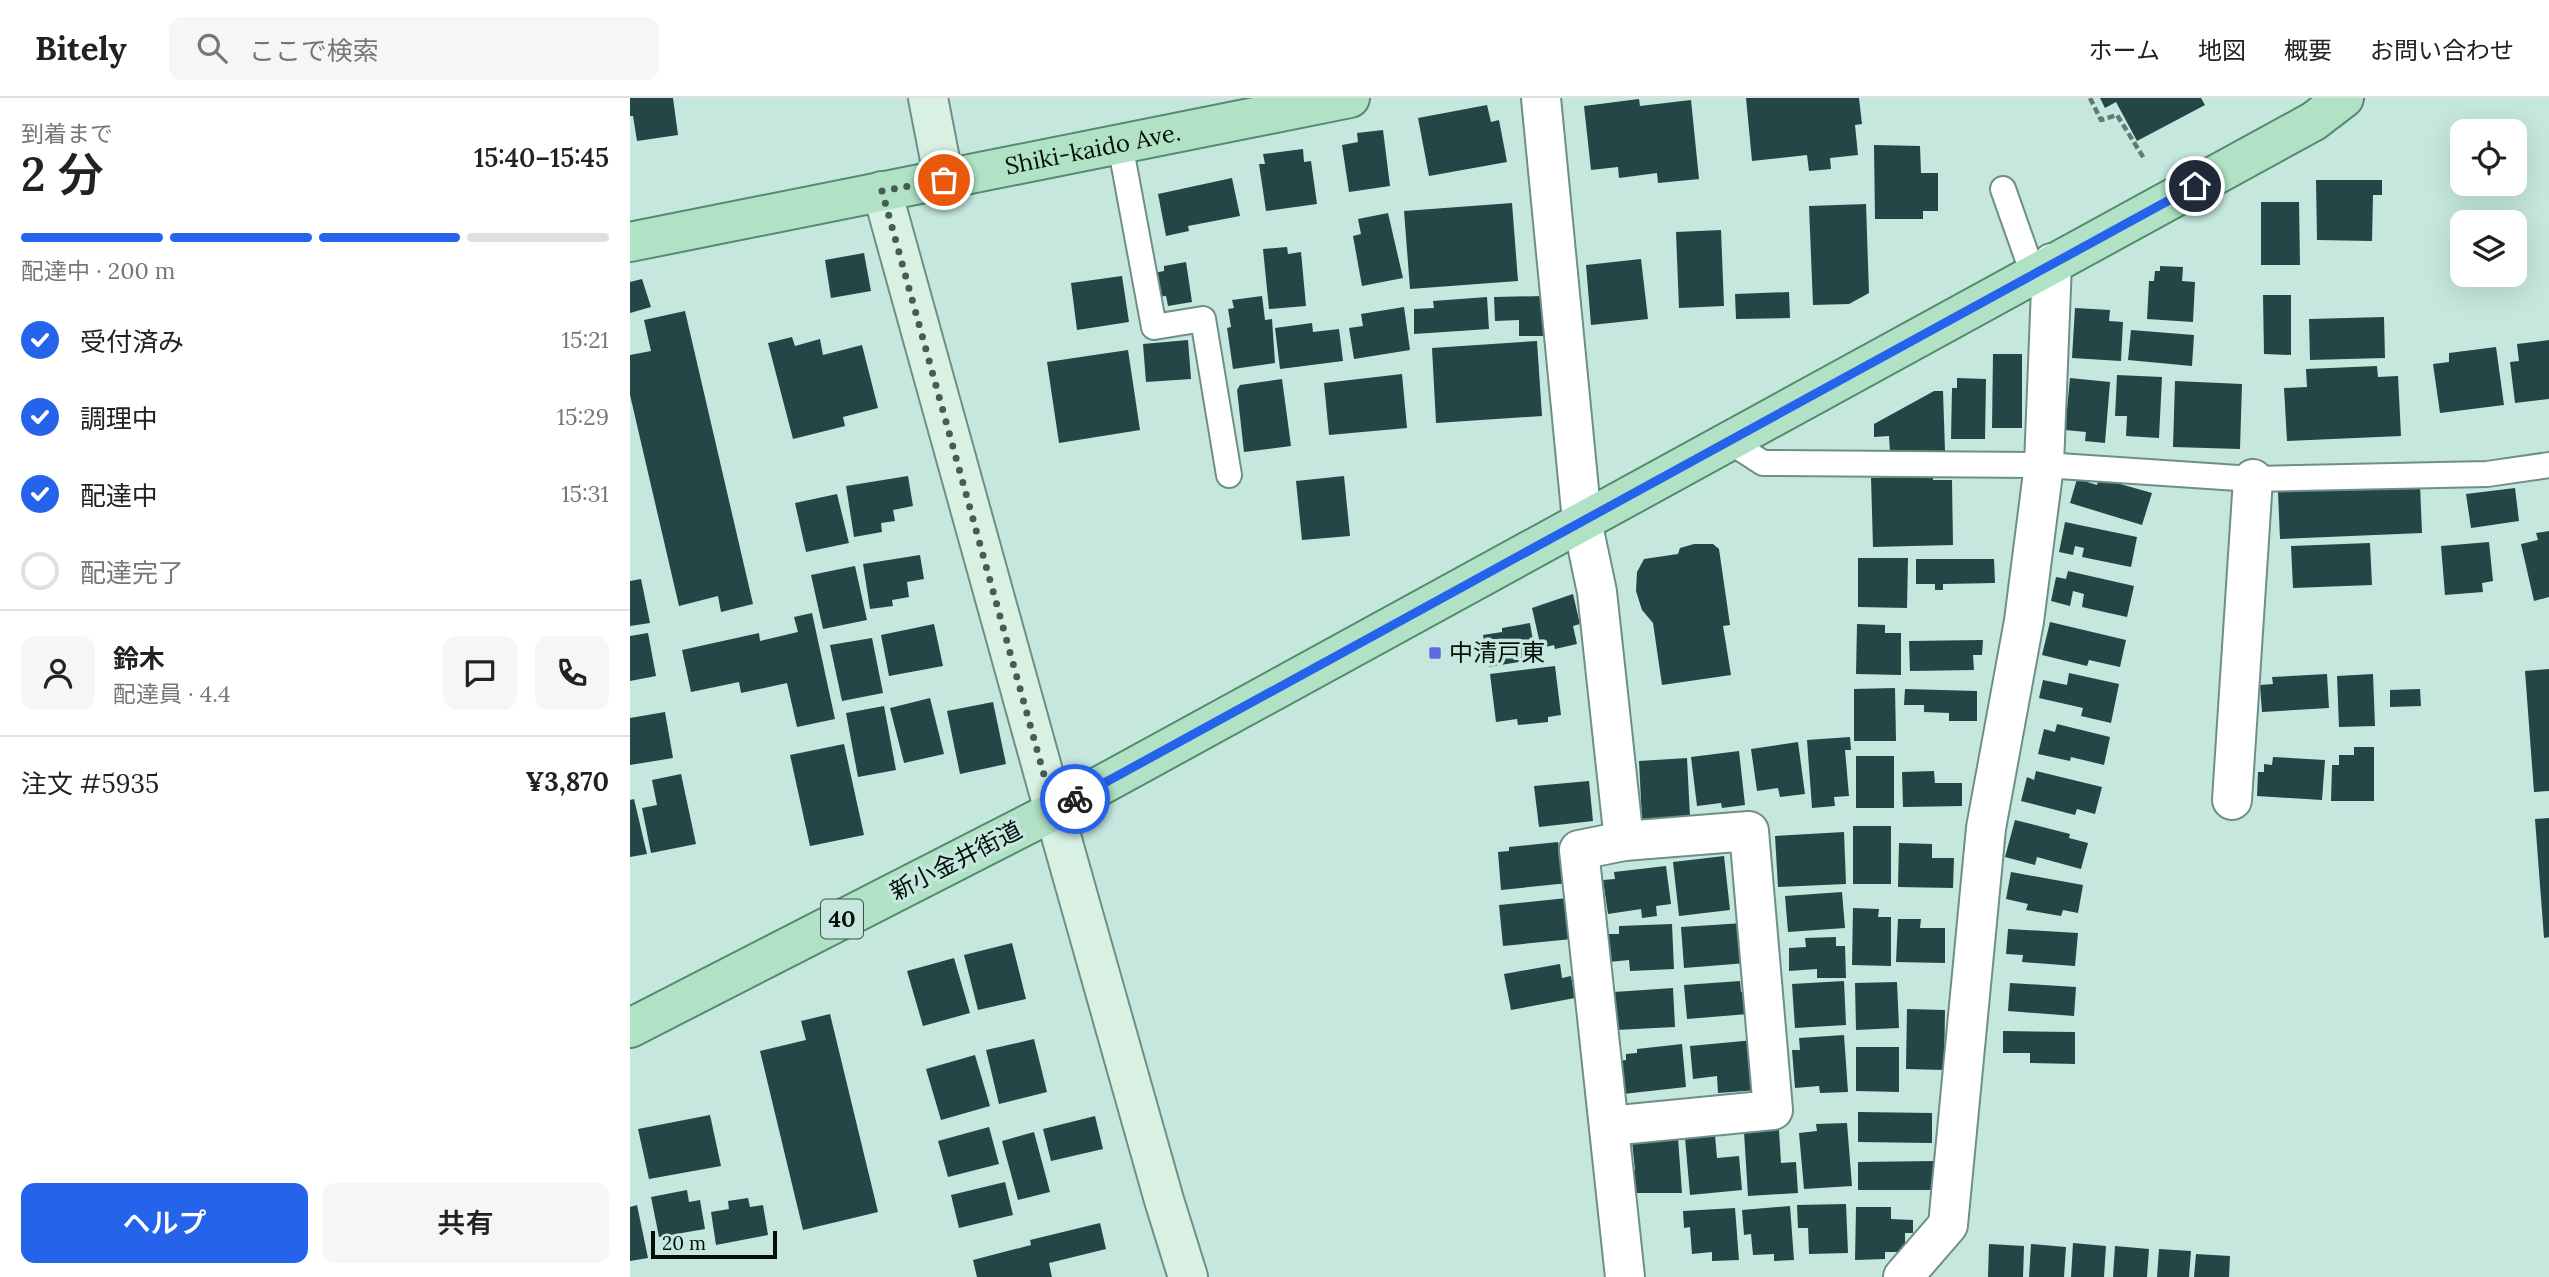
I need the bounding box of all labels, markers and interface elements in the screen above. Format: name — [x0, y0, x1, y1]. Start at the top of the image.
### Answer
search box — [169, 17, 659, 80]
text: Bitely — [35, 27, 127, 69]
icon: search — [193, 29, 231, 67]
text: ここで検索 — [249, 34, 379, 67]
text: ホーム — [2089, 35, 2160, 66]
text: 地図 — [2198, 35, 2246, 66]
text: 概要 — [2284, 35, 2332, 66]
text: お問い合わせ — [2370, 35, 2514, 66]
street label: Shiki-kaido Ave. — [1002, 116, 1183, 182]
text: 到着まで — [21, 119, 113, 148]
map controls — [2450, 119, 2527, 287]
button: locate — [2450, 119, 2527, 196]
text: 15:40–15:45 — [474, 141, 609, 174]
text: 2 分 — [21, 145, 104, 204]
pin — [914, 150, 974, 210]
pin — [2165, 156, 2225, 216]
icon: bag — [925, 161, 963, 199]
icon: home — [2176, 167, 2214, 205]
button: layers — [2450, 210, 2527, 287]
text: 配達中 · 200 m — [21, 256, 175, 285]
icon: check — [21, 321, 59, 359]
text: 受付済み — [80, 325, 184, 358]
text: 15:21 — [562, 325, 609, 354]
icon: check — [21, 398, 59, 436]
text: 調理中 — [80, 402, 158, 435]
text: 15:29 — [557, 402, 609, 431]
icon: check — [21, 475, 59, 513]
text: 配達中 — [80, 479, 158, 512]
text: 15:31 — [561, 479, 609, 508]
text: 配達完了 — [80, 556, 184, 589]
button: person — [21, 636, 95, 710]
button: chat — [443, 636, 517, 710]
button: phone — [535, 636, 609, 710]
place label: 中清戸東 — [1449, 637, 1545, 668]
text: 鈴木 — [113, 642, 165, 675]
marker: 中清戸東 — [1427, 645, 1443, 661]
text: 配達員 · 4.4 — [113, 679, 230, 708]
courier — [1040, 764, 1110, 834]
text: ¥3,870 — [526, 765, 609, 798]
text: 注文 #5935 — [21, 767, 159, 800]
icon: bike — [1056, 780, 1094, 818]
street label: 新小金井街道 — [885, 814, 1027, 907]
road number: 40 — [821, 900, 863, 939]
button: ヘルプ — [21, 1183, 308, 1263]
button: 共有 — [322, 1183, 609, 1263]
scale bar — [651, 1228, 777, 1260]
text: 20 m — [662, 1231, 706, 1255]

